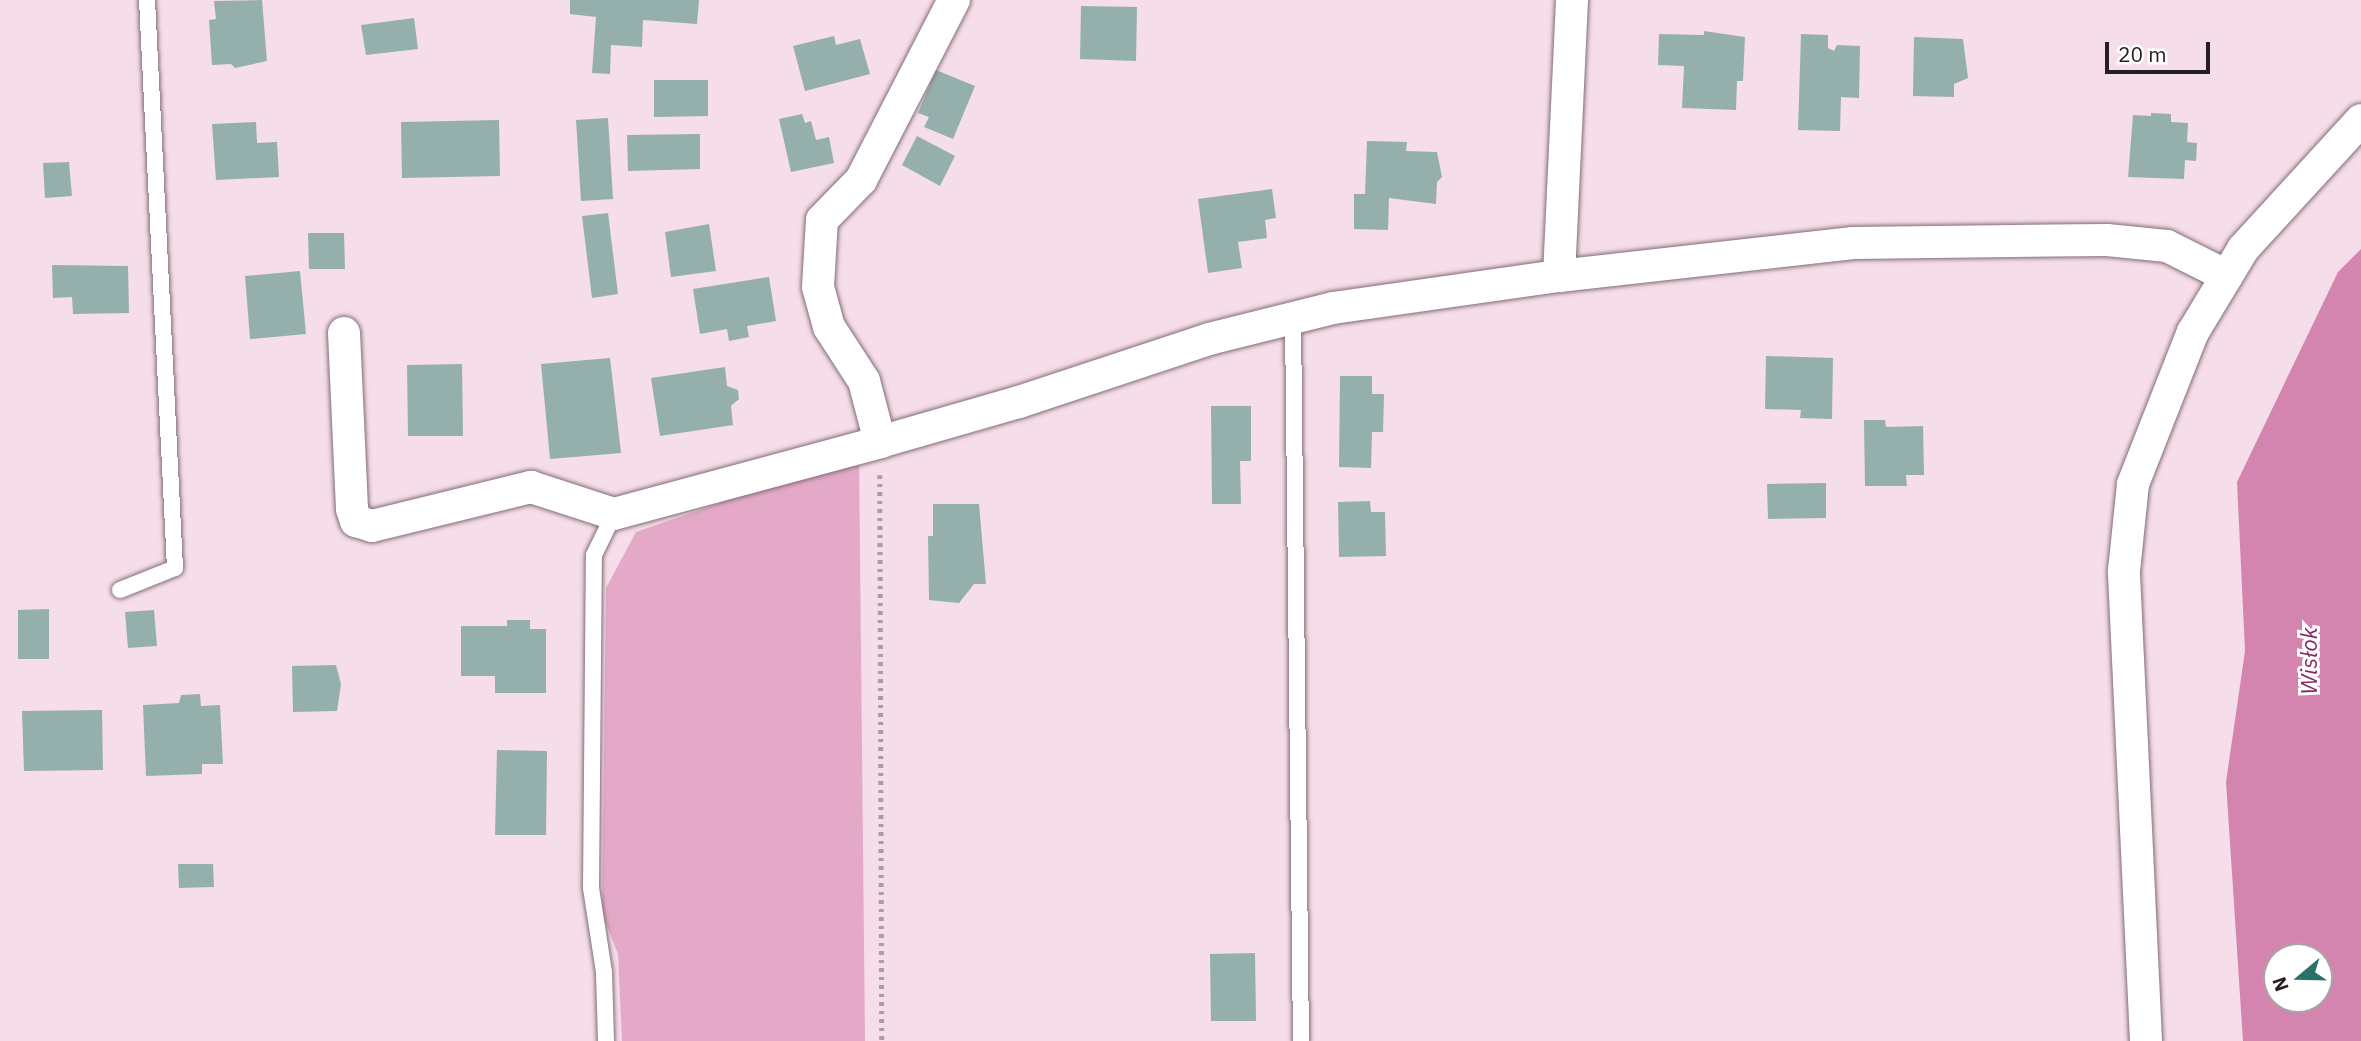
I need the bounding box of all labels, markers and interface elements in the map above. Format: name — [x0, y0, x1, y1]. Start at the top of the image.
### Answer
scale bar — [2109, 28, 2214, 72]
text: 20 m — [2118, 40, 2167, 68]
water label: Wisłok — [2294, 627, 2322, 695]
north arrow — [2263, 943, 2333, 1013]
text: N — [2266, 974, 2294, 995]

